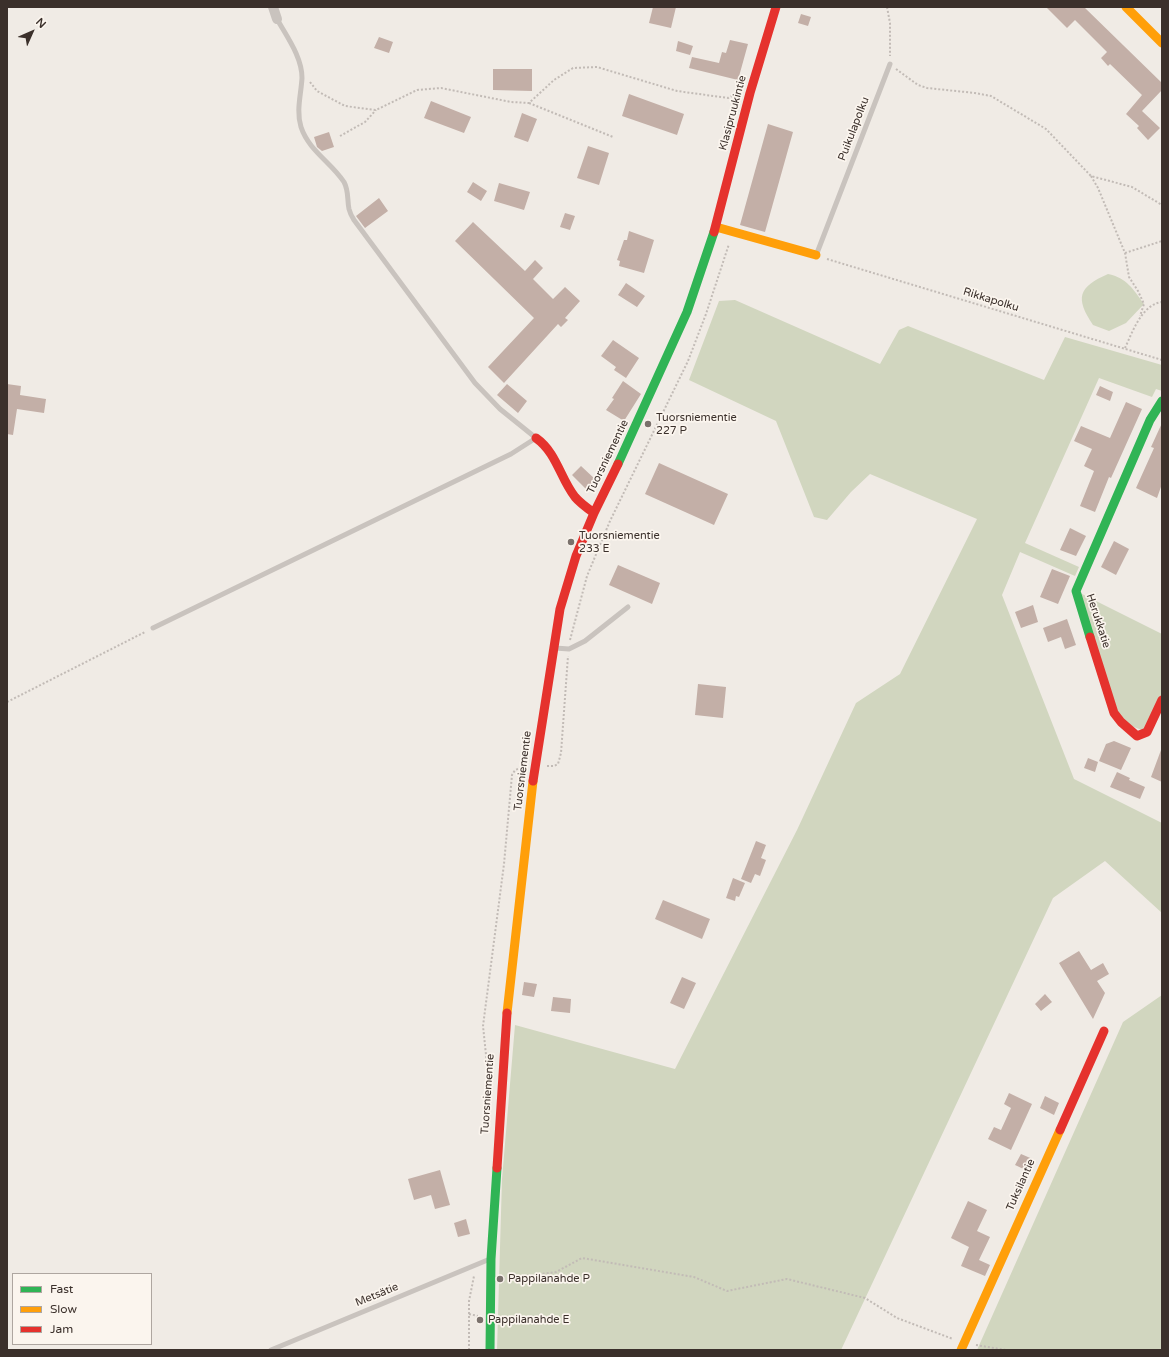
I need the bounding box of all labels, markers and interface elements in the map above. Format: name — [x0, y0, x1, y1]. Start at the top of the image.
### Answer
north arrow — [12, 12, 52, 52]
text: N — [33, 15, 49, 31]
street label: Klasipruukintie — [717, 74, 749, 152]
street label: Puikulapolku — [836, 95, 872, 163]
street label: Rikkapolku — [961, 285, 1021, 315]
place label: Tuorsniementie 227 P — [656, 411, 737, 437]
street label: Tuorsniementie — [584, 418, 632, 496]
marker: Tuorsniementie 227 P — [643, 419, 653, 429]
place label: Tuorsniementie 233 E — [579, 529, 660, 555]
marker: Tuorsniementie 233 E — [566, 537, 576, 547]
street label: Herukkatie — [1083, 592, 1113, 650]
street label: Tuorsniementie — [512, 730, 534, 812]
street label: Tuorsniementie — [479, 1053, 497, 1135]
street label: Tuksilantie — [1004, 1157, 1038, 1213]
place label: Pappilanahde P — [508, 1272, 590, 1286]
legend — [12, 1273, 152, 1345]
marker: Pappilanahde P — [495, 1274, 505, 1284]
street label: Metsätie — [353, 1280, 401, 1310]
text: Fast — [50, 1282, 73, 1296]
text: Slow — [50, 1302, 77, 1316]
place label: Pappilanahde E — [488, 1313, 569, 1327]
marker: Pappilanahde E — [475, 1315, 485, 1325]
text: Jam — [50, 1322, 73, 1336]

